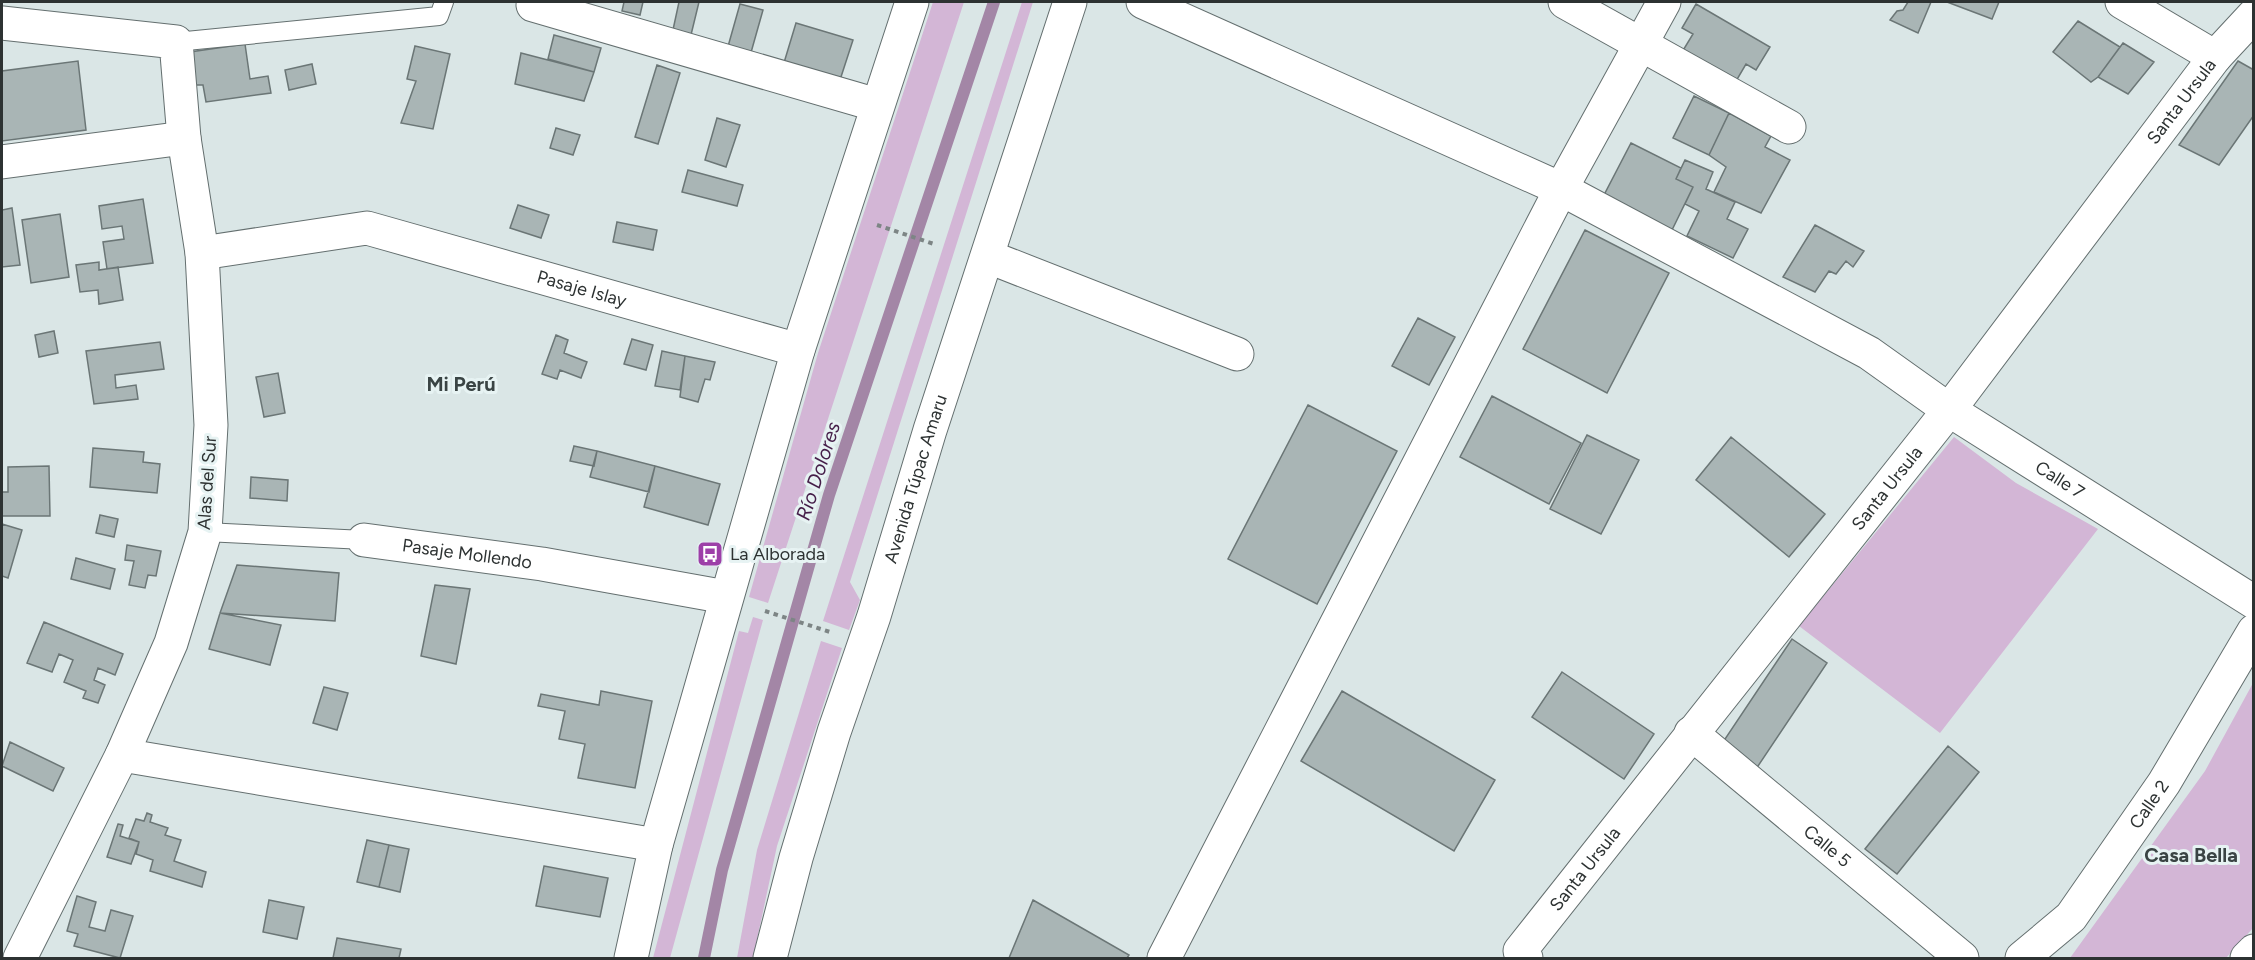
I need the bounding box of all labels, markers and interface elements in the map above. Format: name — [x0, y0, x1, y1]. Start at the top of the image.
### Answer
street label: Santa Ursula — [2142, 54, 2221, 148]
street label: Pasaje Islay — [534, 266, 629, 312]
district label: Mi Perú — [426, 372, 496, 396]
street label: Avenida Túpac Amaru — [880, 392, 952, 566]
water label: Río Dolores — [791, 418, 845, 523]
street label: Alas del Sur — [193, 435, 221, 531]
street label: Santa Ursula — [1847, 442, 1927, 535]
street label: Calle 7 — [2031, 456, 2089, 504]
street label: Pasaje Mollendo — [401, 534, 533, 574]
bus stop icon: La Alborada — [695, 539, 725, 569]
place label: La Alborada — [730, 543, 825, 565]
street label: Calle 2 — [2125, 776, 2174, 833]
street label: Calle 5 — [1799, 820, 1855, 872]
street label: Santa Ursula — [1545, 822, 1625, 915]
district label: Casa Bella — [2144, 843, 2238, 867]

